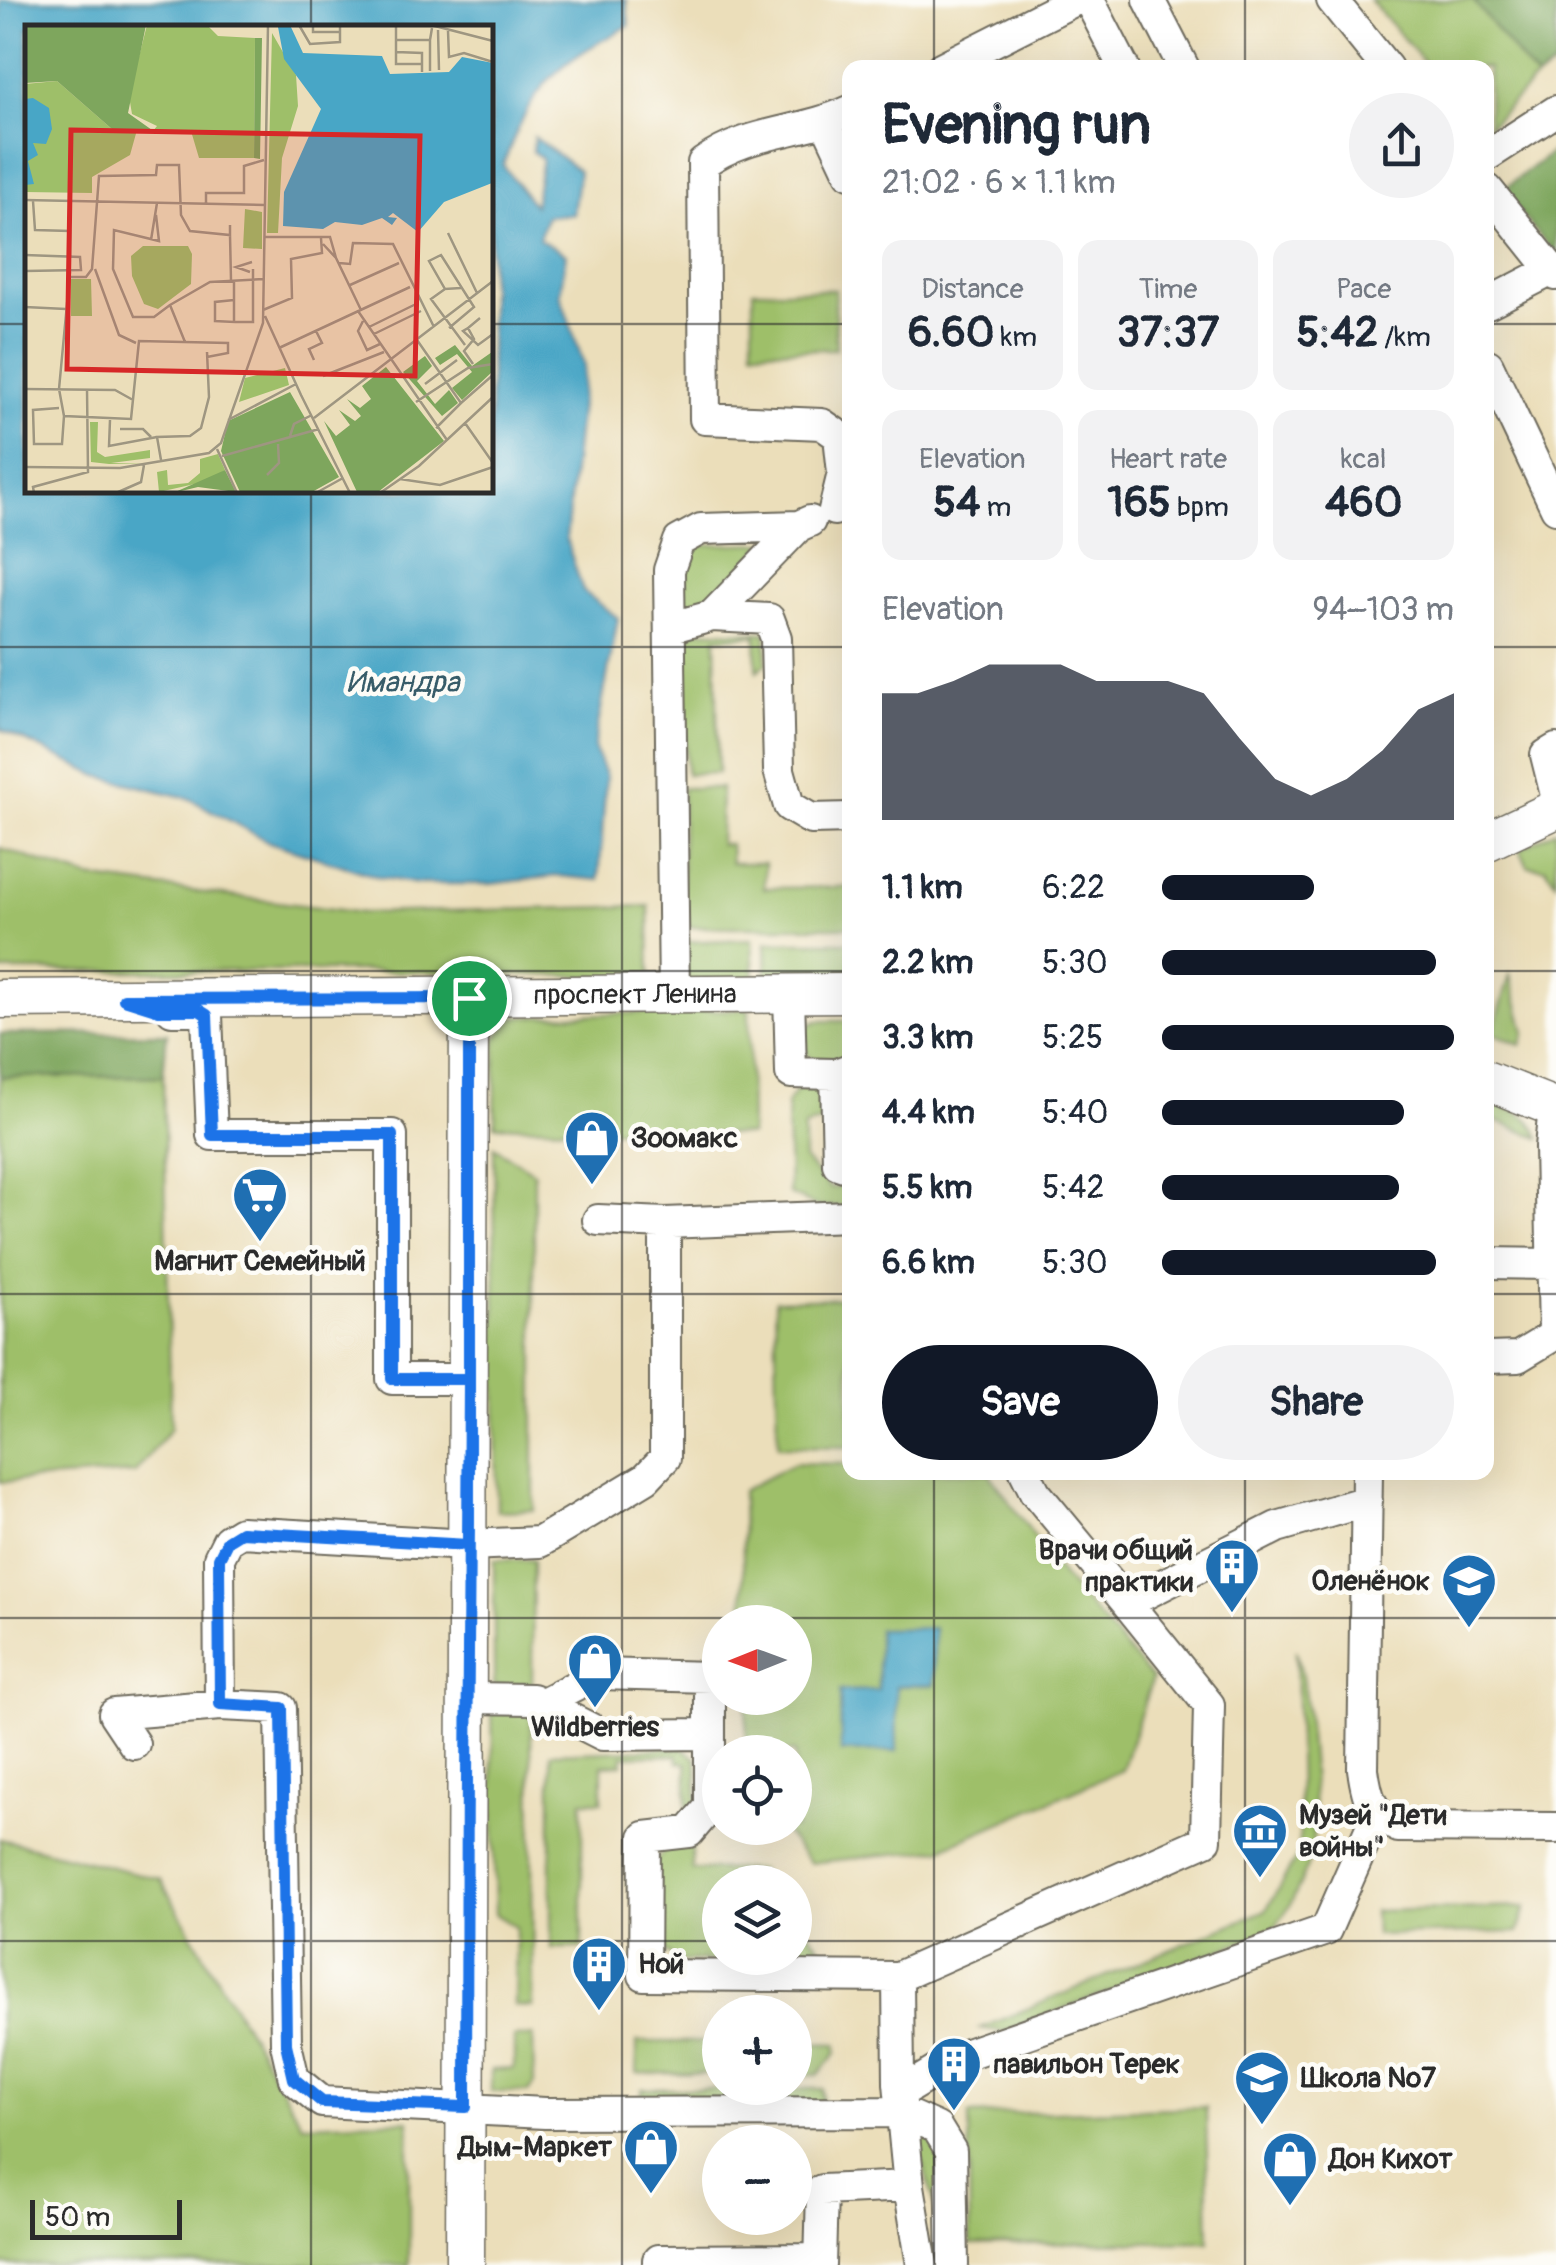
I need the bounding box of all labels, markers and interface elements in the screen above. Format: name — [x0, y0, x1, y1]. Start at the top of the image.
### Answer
inset map — [25, 25, 492, 492]
text: Evening run — [882, 91, 1151, 160]
button: share — [1349, 93, 1454, 198]
text: 21:02 · 6 × 1.1 km — [882, 163, 1116, 203]
text: Distance — [921, 272, 1024, 307]
text: Time — [1139, 272, 1197, 307]
text: Pace — [1336, 272, 1391, 307]
text: 6.60 — [908, 307, 994, 359]
text: 37:37 — [1117, 307, 1219, 359]
text: 5:42 — [1296, 307, 1378, 359]
text: km — [994, 320, 1037, 355]
text: /km — [1378, 320, 1431, 355]
text: Elevation — [919, 442, 1026, 477]
text: Heart rate — [1109, 442, 1227, 477]
text: kcal — [1341, 442, 1386, 477]
text: 54 — [933, 477, 980, 529]
text: 165 — [1107, 477, 1171, 529]
text: 460 — [1325, 477, 1402, 529]
text: m — [980, 490, 1011, 525]
text: bpm — [1171, 490, 1229, 525]
text: Elevation — [882, 590, 1004, 630]
text: 94–103 m — [1313, 590, 1454, 630]
water label: Имандра — [347, 664, 461, 701]
text: 1.1 km — [882, 868, 963, 908]
text: 6:22 — [1042, 868, 1105, 908]
text: 2.2 km — [882, 943, 974, 983]
text: 5:30 — [1042, 943, 1108, 983]
pin — [427, 956, 512, 1041]
icon: arrive — [442, 971, 497, 1026]
street label: проспект Ленина — [533, 976, 737, 1013]
text: 3.3 km — [882, 1018, 973, 1058]
text: 5:25 — [1042, 1018, 1103, 1058]
text: 4.4 km — [882, 1093, 975, 1133]
text: 5:40 — [1042, 1093, 1108, 1133]
shop icon: Зоомакс — [562, 1108, 622, 1187]
place label: Зоомакс — [631, 1121, 738, 1156]
supermarket icon: Магнит Семейный — [230, 1165, 290, 1244]
text: 5.5 km — [882, 1168, 972, 1208]
text: 5:42 — [1042, 1168, 1104, 1208]
text: 6.6 km — [882, 1243, 975, 1283]
text: 5:30 — [1042, 1243, 1108, 1283]
place label: Магнит Семейный — [154, 1244, 366, 1279]
button: Save — [882, 1345, 1158, 1460]
button: Share — [1178, 1345, 1454, 1460]
place label: Врачи общий практики — [1039, 1533, 1194, 1600]
building icon: Врачи общий практики — [1202, 1536, 1262, 1615]
school or university icon: Оленёнок — [1439, 1551, 1499, 1630]
place label: Оленёнок — [1311, 1564, 1430, 1599]
north arrow — [702, 1605, 812, 1715]
map controls — [702, 1605, 812, 2235]
shop icon: Wildberriеs — [565, 1631, 625, 1710]
place label: Wildberriеs — [531, 1710, 660, 1745]
button: locate — [702, 1735, 812, 1845]
place label: Музей "Дети войны" — [1299, 1798, 1447, 1865]
museum icon: Музей "Дети войны" — [1230, 1801, 1290, 1880]
button: layers — [702, 1865, 812, 1975]
building icon: Ной — [569, 1934, 629, 2013]
place label: Ной — [638, 1947, 684, 1982]
button: + — [702, 1995, 812, 2105]
building icon: павильон Терек — [924, 2034, 984, 2113]
place label: павильон Терек — [993, 2047, 1180, 2082]
school or university icon: Школа №7 — [1232, 2048, 1292, 2127]
place label: Школа №7 — [1300, 2061, 1436, 2096]
shop icon: Дым-Маркет — [621, 2117, 681, 2196]
button: − — [702, 2125, 812, 2235]
shop icon: Дон Кихот — [1260, 2129, 1320, 2208]
place label: Дым-Маркет — [456, 2130, 613, 2165]
place label: Дон Кихот — [1327, 2142, 1453, 2177]
scale bar — [30, 2195, 182, 2240]
text: 50 m — [45, 2200, 110, 2235]

